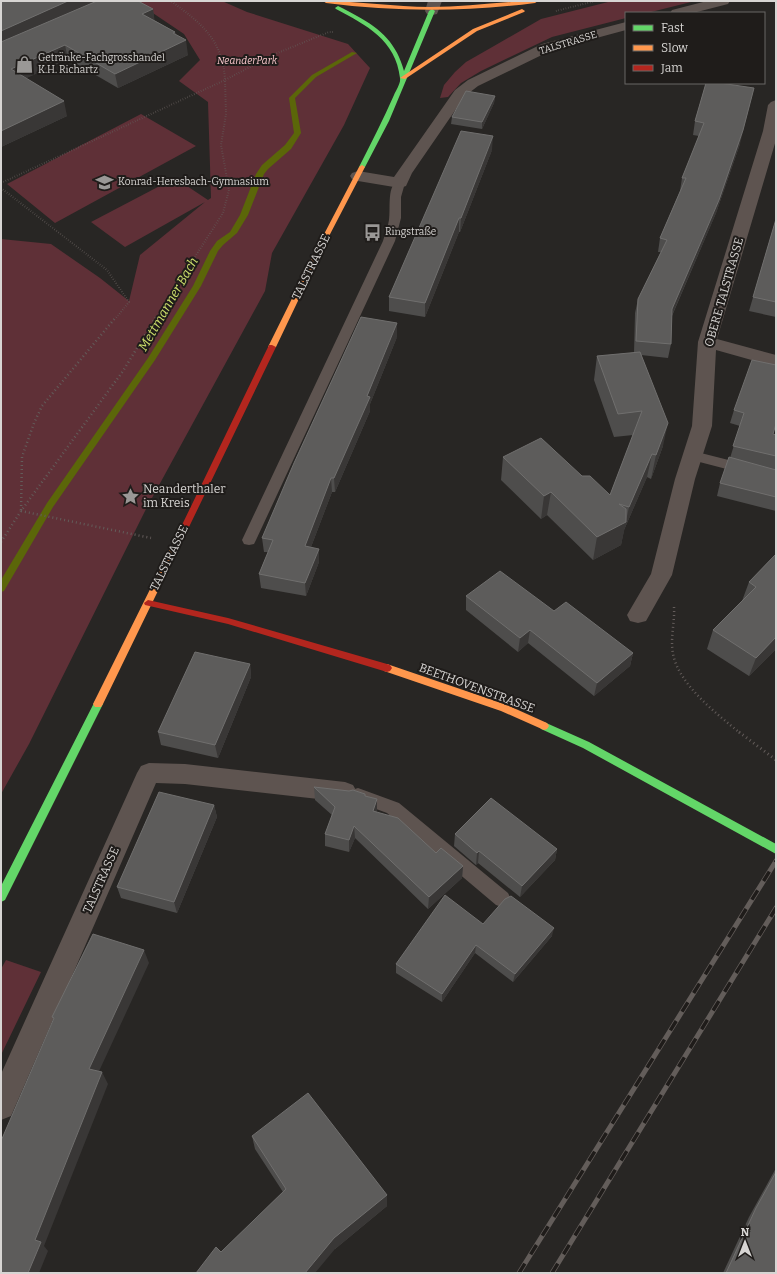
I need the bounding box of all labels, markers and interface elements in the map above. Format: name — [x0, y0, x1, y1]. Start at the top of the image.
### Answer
legend — [625, 12, 765, 84]
text: Fast — [661, 21, 685, 35]
street label: TALSTRASSE — [538, 29, 598, 57]
text: Slow — [661, 41, 688, 55]
place label: Getränke-Fachgrosshandel K.H. Richartz — [38, 52, 165, 76]
shop icon: Getränke-Fachgrosshandel K.H. Richartz — [15, 54, 35, 74]
park label: NeanderPark — [217, 55, 278, 67]
text: Jam — [660, 61, 683, 75]
school or university icon: Konrad-Heresbach-Gymnasium — [95, 172, 115, 192]
place label: Konrad-Heresbach-Gymnasium — [118, 176, 269, 188]
bus stop icon: Ringstraße — [362, 222, 382, 242]
place label: Ringstraße — [385, 226, 436, 238]
street label: TALSTRASSE — [289, 232, 333, 302]
street label: OBERE TALSTRASSE — [702, 236, 746, 348]
water label: Mettmanner Bach — [135, 255, 201, 353]
place label: Neanderthaler im Kreis — [143, 482, 226, 510]
place icon: Neanderthaler im Kreis — [120, 486, 140, 506]
street label: TALSTRASSE — [147, 523, 191, 593]
street label: BEETHOVENSTRASSE — [417, 660, 537, 716]
street label: TALSTRASSE — [80, 845, 122, 915]
north arrow — [725, 1222, 765, 1262]
text: N — [741, 1226, 750, 1239]

